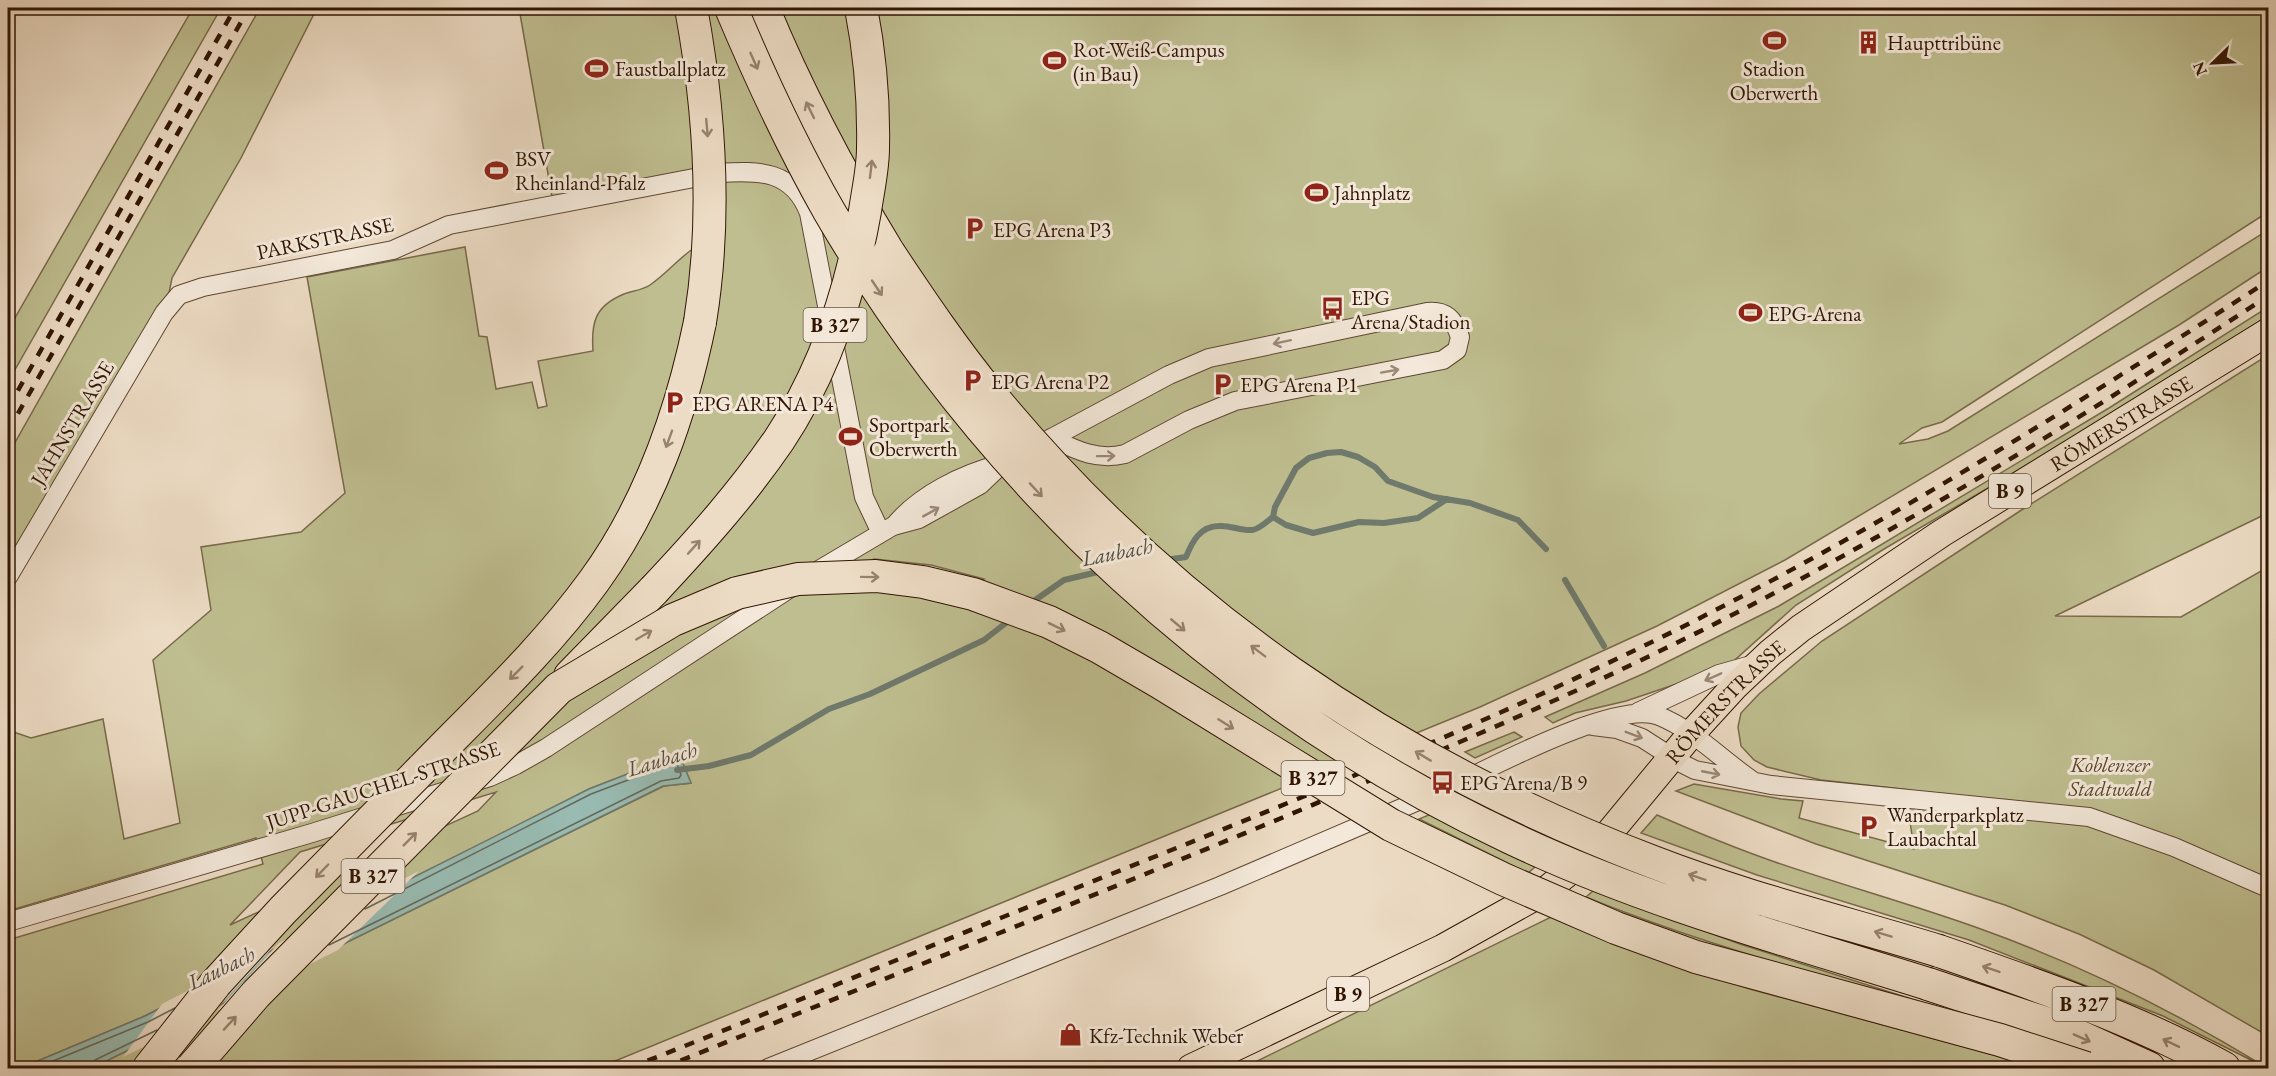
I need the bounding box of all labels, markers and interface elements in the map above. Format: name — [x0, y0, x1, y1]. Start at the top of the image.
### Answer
sports icon: Stadion Oberwerth — [1761, 27, 1787, 53]
building icon: Haupttribüne — [1856, 29, 1882, 55]
place label: Haupttribüne — [1887, 29, 2001, 56]
north arrow — [2183, 33, 2243, 93]
place label: Rot-Weiß-Campus (in Bau) — [1073, 36, 1225, 87]
sports icon: Rot-Weiß-Campus (in Bau) — [1042, 48, 1068, 74]
one-way arrow — [749, 52, 760, 70]
sports icon: Faustballplatz — [584, 55, 610, 81]
place label: Faustballplatz — [615, 55, 725, 82]
place label: Stadion Oberwerth — [1730, 55, 1818, 106]
text: N — [2188, 59, 2212, 79]
one-way arrow — [803, 101, 815, 119]
one-way arrow — [702, 117, 713, 137]
place label: BSV Rheinland-Pfalz — [515, 145, 645, 196]
sports icon: BSV Rheinland-Pfalz — [484, 157, 510, 183]
one-way arrow — [866, 159, 877, 179]
sports icon: Jahnplatz — [1303, 179, 1329, 205]
place label: Jahnplatz — [1332, 179, 1410, 206]
street label: PARKSTRASSE — [254, 210, 396, 266]
parking icon: EPG Arena P3 — [962, 216, 988, 242]
place label: EPG Arena P3 — [993, 216, 1111, 243]
one-way arrow — [871, 279, 884, 296]
place label: EPG Arena/Stadion — [1350, 284, 1471, 335]
bus stop icon: EPG Arena/Stadion — [1320, 296, 1346, 322]
sports icon: EPG-Arena — [1737, 300, 1763, 326]
place label: EPG-Arena — [1768, 300, 1862, 327]
road number: B 327 — [804, 308, 866, 342]
one-way arrow — [1273, 336, 1292, 348]
street label: JAHNSTRASSE — [23, 356, 120, 492]
one-way arrow — [1380, 365, 1400, 376]
parking icon: EPG Arena P2 — [960, 368, 986, 394]
place label: EPG Arena P2 — [991, 368, 1109, 395]
street label: RÖMERSTRASSE — [2044, 369, 2197, 477]
parking icon: EPG Arena P1 — [1209, 371, 1235, 397]
place label: EPG Arena P1 — [1240, 371, 1358, 398]
parking icon: EPG ARENA P4 — [661, 390, 687, 416]
place label: EPG ARENA P4 — [692, 390, 834, 417]
place label: Sportpark Oberwerth — [869, 411, 958, 462]
sports icon: Sportpark Oberwerth — [838, 423, 864, 449]
one-way arrow — [663, 429, 674, 448]
one-way arrow — [1095, 450, 1115, 462]
road number: B 9 — [1989, 474, 2031, 508]
one-way arrow — [1029, 483, 1044, 498]
one-way arrow — [922, 506, 939, 518]
water label: Laubach — [1078, 531, 1155, 573]
one-way arrow — [687, 540, 701, 555]
one-way arrow — [860, 571, 880, 582]
one-way arrow — [1169, 618, 1185, 631]
one-way arrow — [1048, 621, 1066, 633]
one-way arrow — [635, 629, 652, 641]
street label: RÖMERSTRASSE — [1659, 633, 1790, 769]
one-way arrow — [1251, 644, 1267, 657]
one-way arrow — [508, 666, 523, 680]
one-way arrow — [1704, 671, 1722, 683]
one-way arrow — [1217, 719, 1234, 731]
one-way arrow — [1624, 730, 1642, 741]
street label: JUPP-GAUCHEL-STRASSE — [261, 734, 503, 836]
water label: Laubach — [622, 735, 701, 784]
one-way arrow — [1415, 750, 1432, 762]
park label: Koblenzer Stadtwald — [2067, 751, 2152, 802]
road number: B 327 — [1282, 761, 1344, 795]
one-way arrow — [1701, 768, 1720, 780]
bus stop icon: EPG Arena/B 9 — [1429, 769, 1455, 795]
place label: EPG Arena/B 9 — [1460, 769, 1587, 796]
place label: Wanderparkplatz Laubachtal — [1887, 801, 2024, 852]
parking icon: Wanderparkplatz Laubachtal — [1856, 813, 1882, 839]
one-way arrow — [402, 831, 417, 846]
road number: B 327 — [342, 859, 404, 893]
one-way arrow — [315, 863, 329, 878]
one-way arrow — [1688, 871, 1707, 882]
one-way arrow — [1874, 928, 1893, 939]
water label: Laubach — [181, 939, 260, 997]
one-way arrow — [1982, 962, 2001, 973]
road number: B 9 — [1327, 977, 1369, 1011]
road number: B 327 — [2052, 987, 2116, 1021]
one-way arrow — [222, 1016, 237, 1031]
shop icon: Kfz-Technik Weber — [1058, 1022, 1084, 1048]
place label: Kfz-Technik Weber — [1089, 1022, 1243, 1049]
one-way arrow — [2073, 1032, 2091, 1044]
one-way arrow — [2163, 1036, 2181, 1048]

